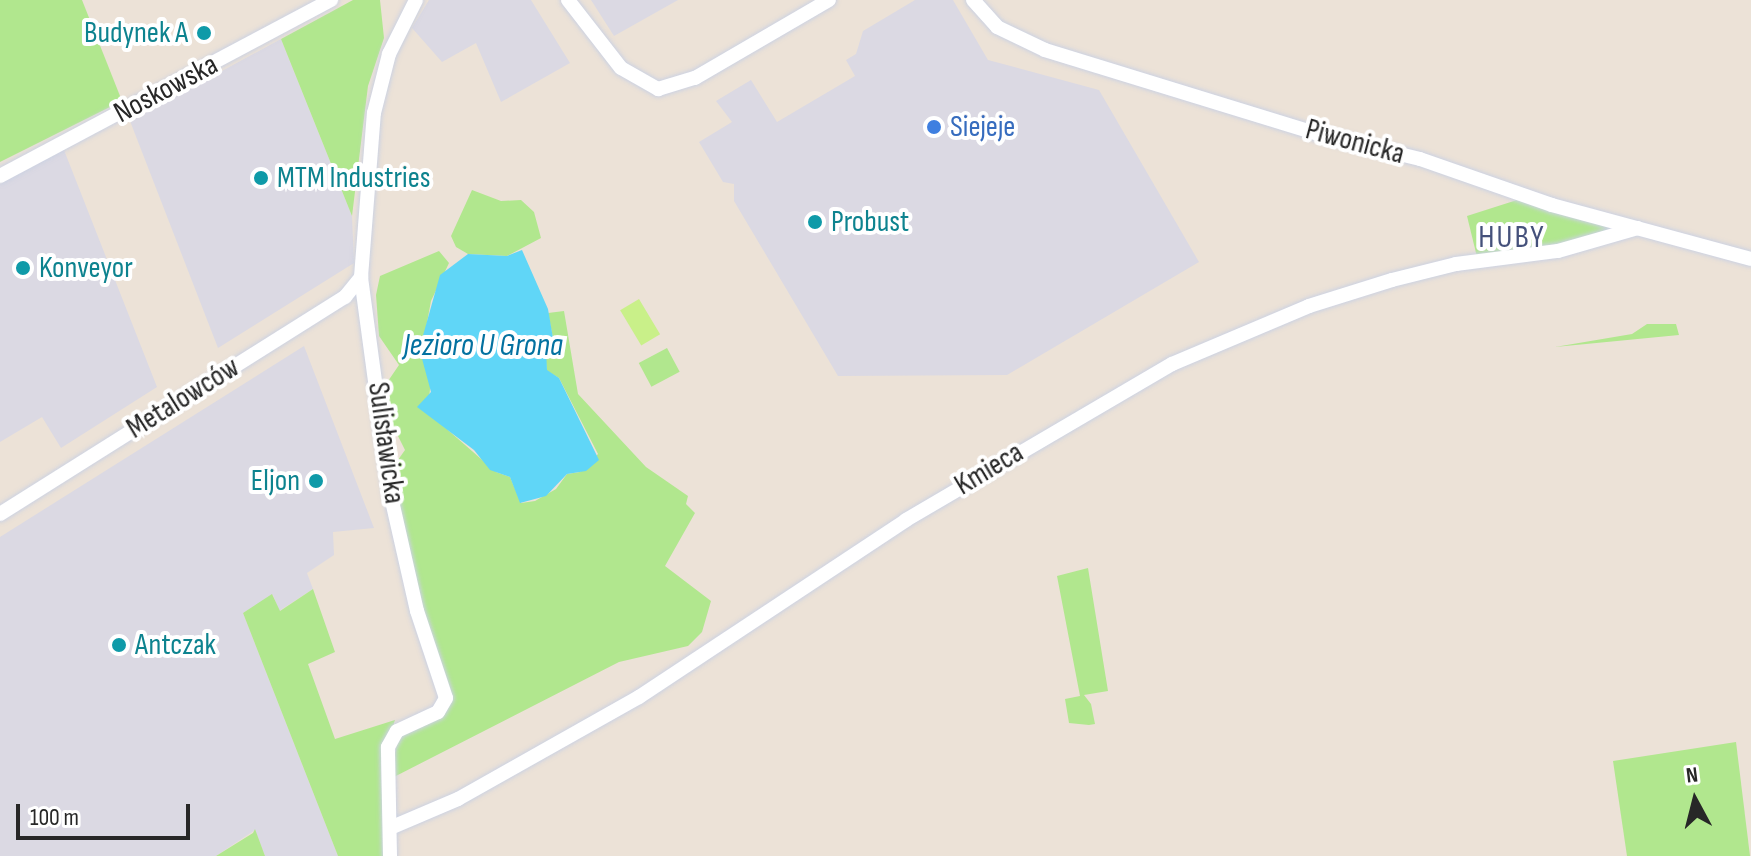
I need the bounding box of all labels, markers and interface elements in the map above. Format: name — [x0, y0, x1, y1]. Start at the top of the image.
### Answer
place label: Budynek A — [84, 15, 188, 51]
marker: Budynek A — [195, 24, 213, 42]
street label: Noskowska — [108, 47, 224, 131]
place label: Siejeje — [950, 109, 1015, 145]
street label: Piwonicka — [1302, 112, 1408, 172]
marker: Siejeje — [925, 118, 943, 136]
place label: MTM Industries — [277, 160, 430, 196]
marker: MTM Industries — [252, 169, 270, 187]
place label: Probust — [831, 204, 909, 240]
marker: Probust — [806, 213, 824, 231]
district label: HUBY — [1478, 219, 1546, 257]
place label: Konveyor — [39, 250, 133, 286]
marker: Konveyor — [14, 259, 32, 277]
water label: Jezioro U Grona — [403, 327, 563, 365]
street label: Metalowców — [120, 349, 246, 447]
street label: Sulisławicka — [360, 380, 412, 506]
street label: Kmieca — [948, 435, 1030, 503]
place label: Eljon — [251, 463, 300, 499]
marker: Eljon — [307, 472, 325, 490]
place label: Antczak — [135, 627, 216, 663]
marker: Antczak — [110, 636, 128, 654]
north arrow — [1655, 760, 1735, 840]
text: N — [1685, 762, 1699, 790]
scale bar — [20, 788, 194, 838]
text: 100 m — [30, 803, 79, 832]

